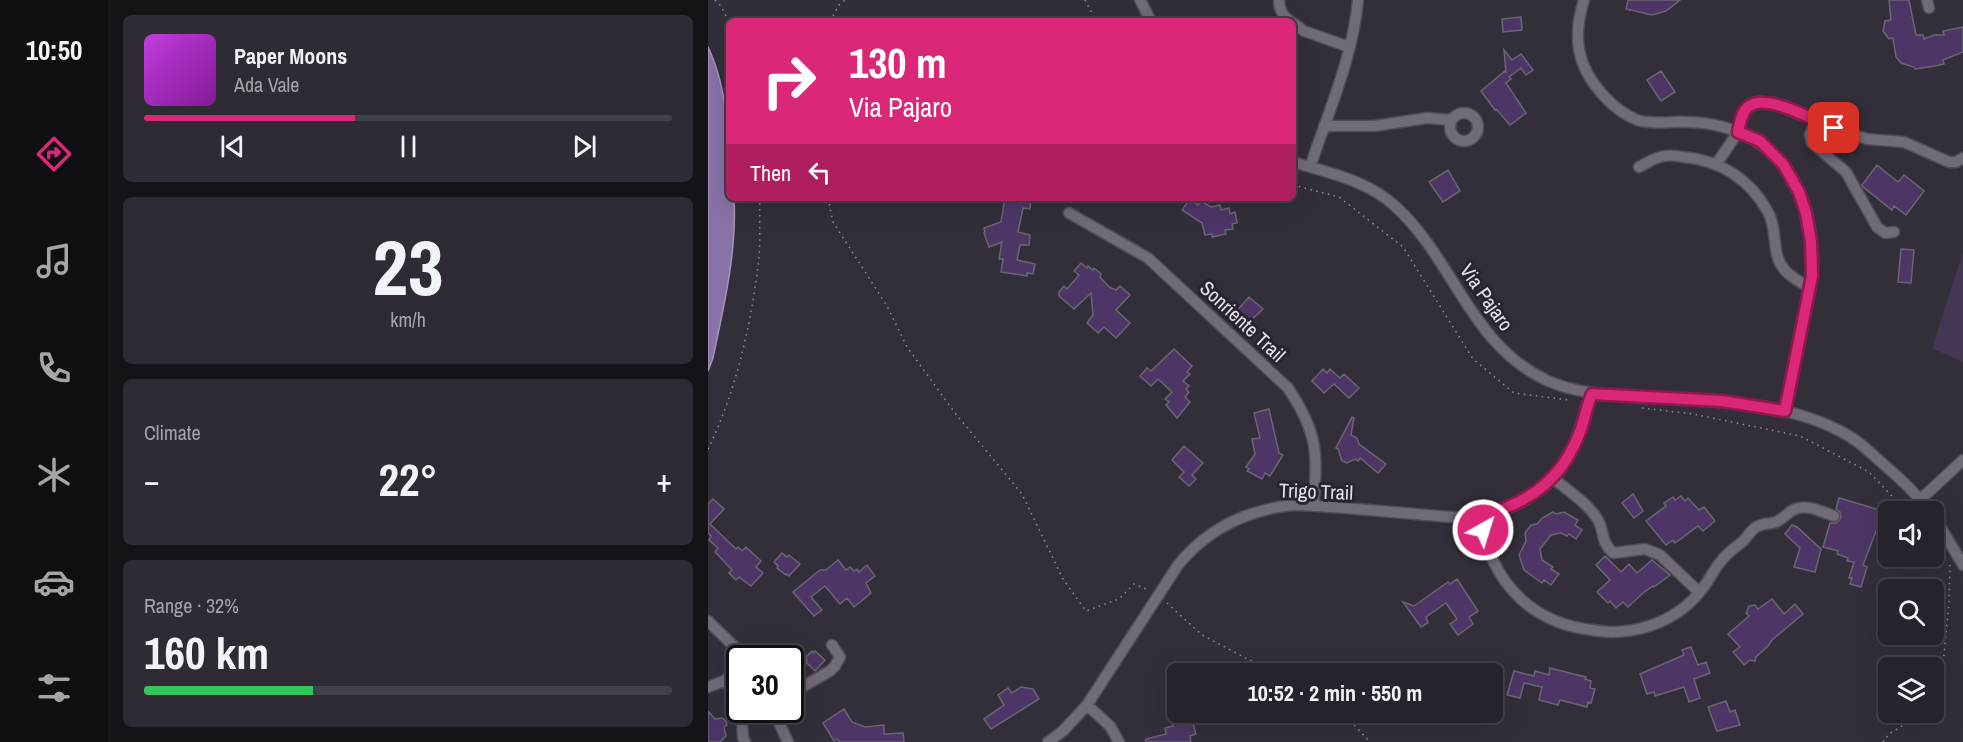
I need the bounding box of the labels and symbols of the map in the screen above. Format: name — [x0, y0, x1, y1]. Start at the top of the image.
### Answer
pin — [1808, 102, 1859, 153]
street label: Via Pajaro — [1454, 258, 1520, 336]
street label: Sonriente Trail — [1194, 274, 1292, 368]
street label: Trigo Trail — [1278, 476, 1354, 506]
position arrow — [1451, 498, 1515, 562]
speed limit sign: 30 — [726, 645, 804, 723]

